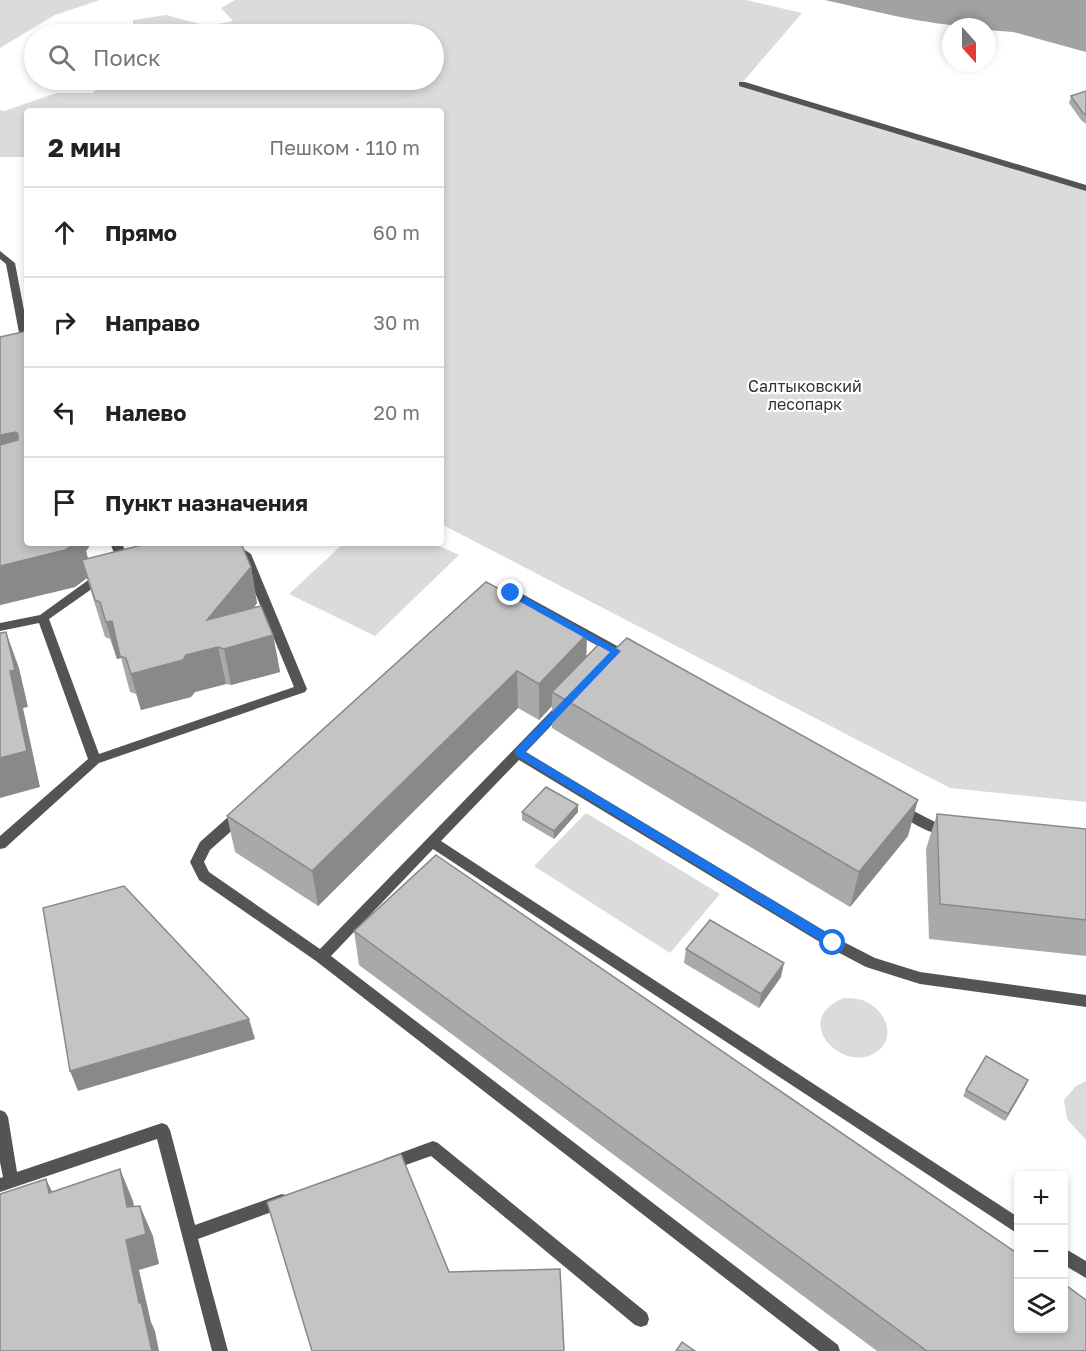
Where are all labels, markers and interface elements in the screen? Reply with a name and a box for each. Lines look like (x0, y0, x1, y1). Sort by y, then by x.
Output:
north arrow (942, 18, 996, 72)
search box (24, 24, 444, 90)
icon: search (45, 41, 78, 74)
text: Поиск (93, 44, 161, 71)
text: 2 мин (48, 132, 121, 163)
text: Пешком · 110 m (269, 135, 420, 159)
icon: ahead (48, 216, 81, 249)
text: Прямо (105, 219, 177, 246)
text: 60 m (373, 220, 420, 244)
icon: right (48, 306, 81, 339)
text: Направо (105, 309, 200, 336)
text: 30 m (373, 310, 420, 334)
park label: Салтыковский лесопарк (748, 376, 862, 414)
icon: left (48, 396, 81, 429)
text: Налево (105, 399, 187, 426)
text: 20 m (373, 400, 420, 424)
icon: arrive (48, 486, 81, 519)
text: Пункт назначения (105, 489, 308, 516)
route end (497, 579, 523, 605)
route start (819, 929, 845, 955)
map controls (1014, 1171, 1068, 1333)
button: + (1014, 1171, 1068, 1225)
button: − (1014, 1225, 1068, 1279)
button: layers (1014, 1279, 1068, 1333)

